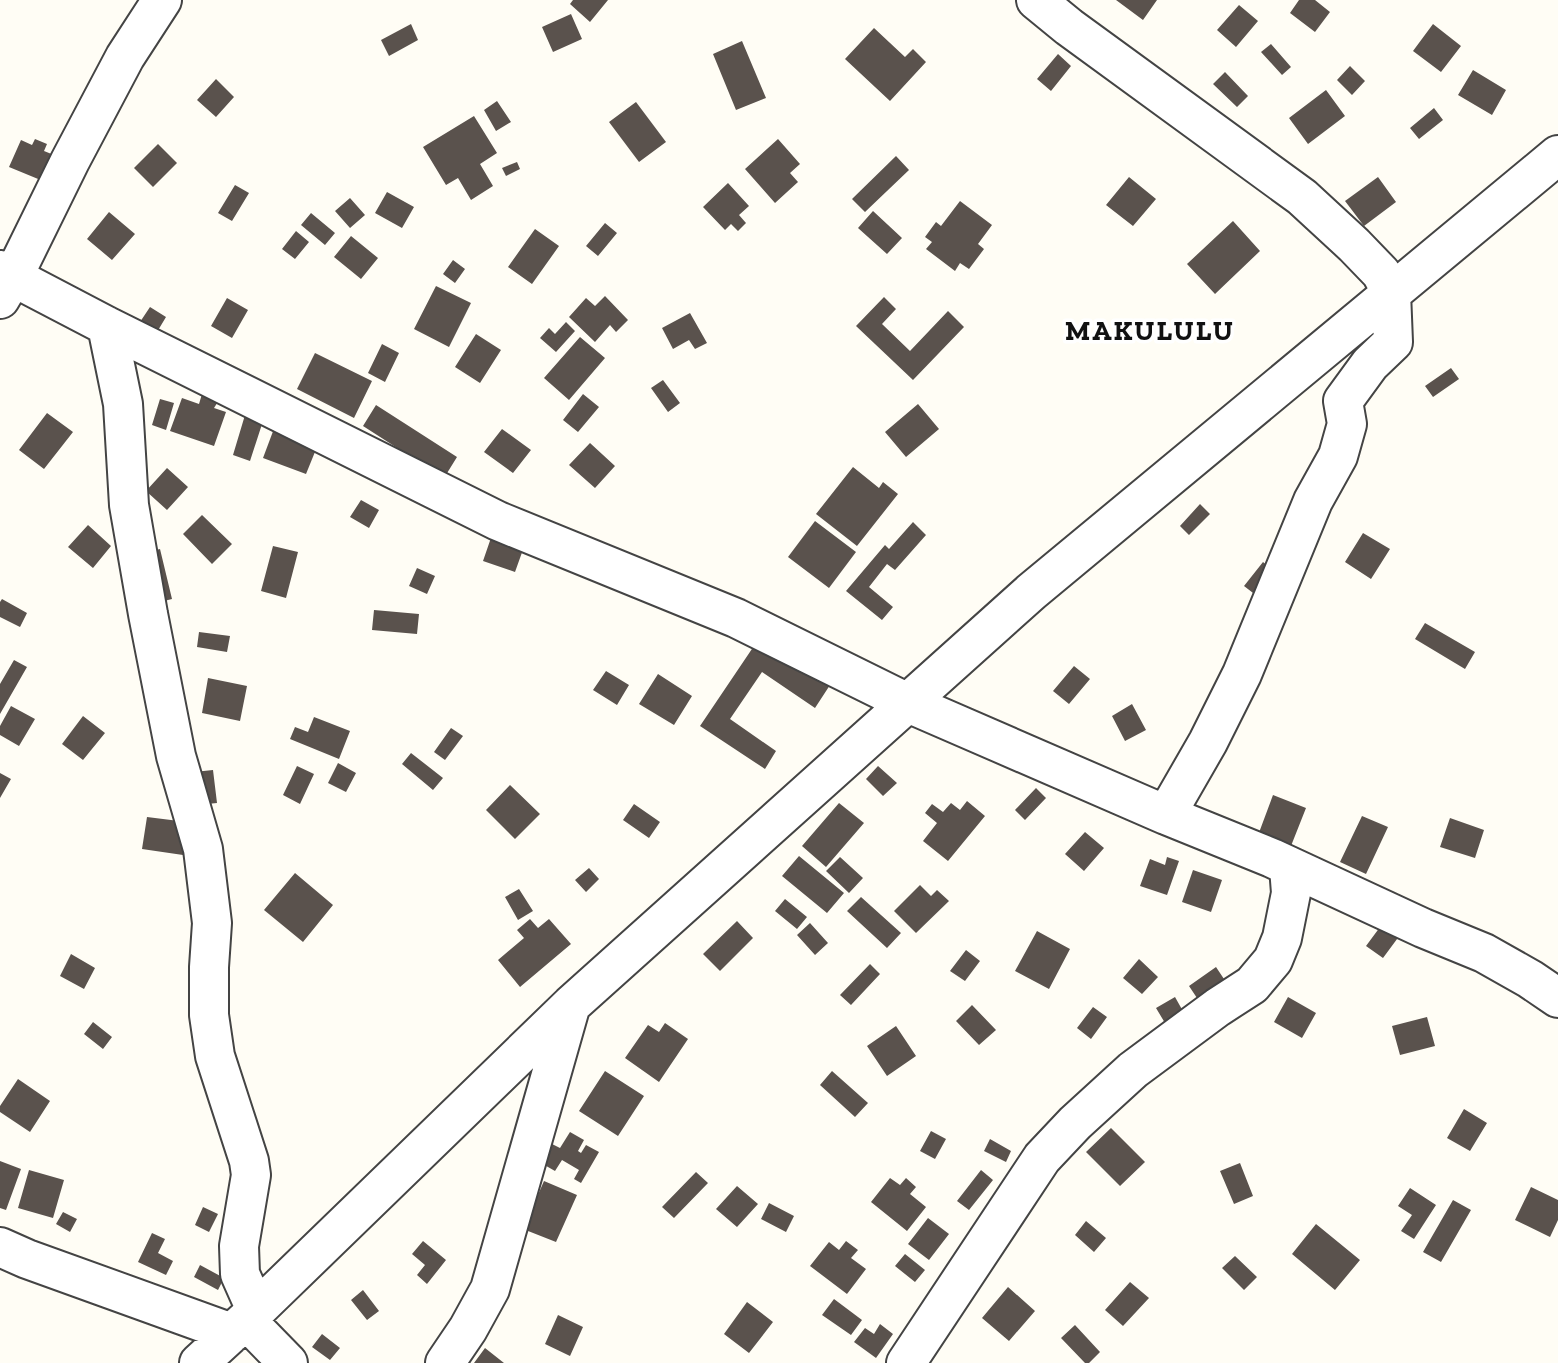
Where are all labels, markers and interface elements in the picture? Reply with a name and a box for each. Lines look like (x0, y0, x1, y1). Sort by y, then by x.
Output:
district label: MAKULULU (1065, 314, 1235, 347)

